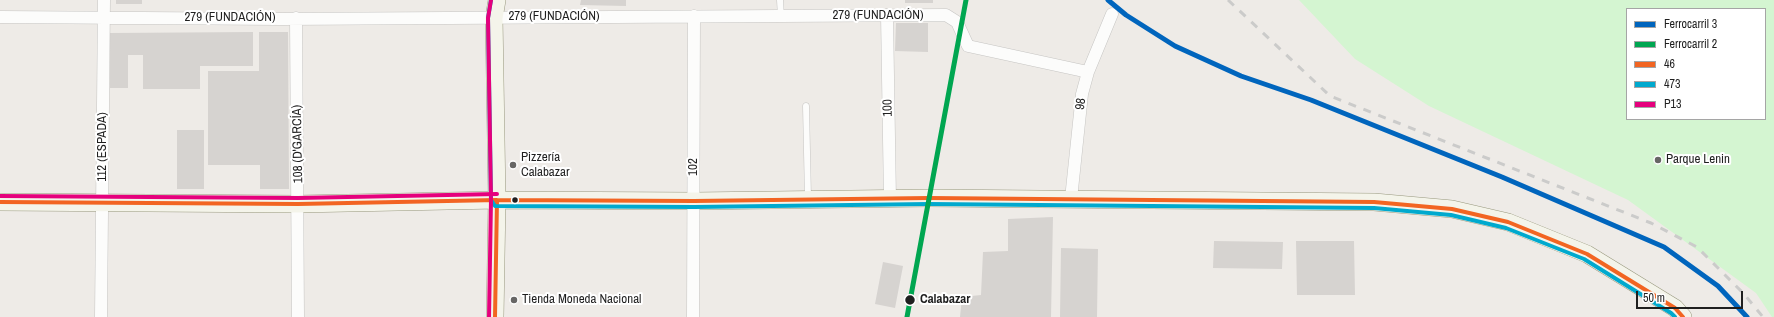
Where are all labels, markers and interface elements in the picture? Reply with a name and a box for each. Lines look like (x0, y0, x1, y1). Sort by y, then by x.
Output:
street label: 279 (FUNDACIÓN) (832, 8, 924, 24)
legend (1626, 8, 1766, 120)
street label: 279 (FUNDACIÓN) (508, 9, 600, 25)
street label: 279 (FUNDACIÓN) (184, 10, 276, 26)
text: Ferrocarril 3 (1664, 16, 1717, 32)
text: Ferrocarril 2 (1664, 36, 1717, 52)
text: 46 (1664, 56, 1675, 72)
text: 473 (1664, 76, 1680, 92)
text: P13 (1664, 96, 1682, 112)
street label: 98 (1073, 97, 1089, 111)
street label: 100 (880, 99, 896, 117)
street label: 108 (D'GARCÍA) (290, 105, 306, 183)
street label: 112 (ESPADA) (95, 112, 111, 182)
place label: Pizzería Calabazar (521, 150, 570, 181)
place label: Parque Lenin (1666, 152, 1730, 168)
marker: Parque Lenin (1653, 155, 1663, 165)
street label: 102 (686, 158, 702, 176)
marker: Pizzería Calabazar (508, 160, 518, 170)
unlabelled marker (510, 195, 520, 205)
scale bar (1638, 283, 1745, 309)
text: 50 m (1643, 290, 1665, 306)
place label: Tienda Moneda Nacional (522, 292, 641, 308)
place label: Calabazar (920, 292, 970, 308)
marker: Calabazar (903, 293, 917, 307)
marker: Tienda Moneda Nacional (509, 295, 519, 305)

